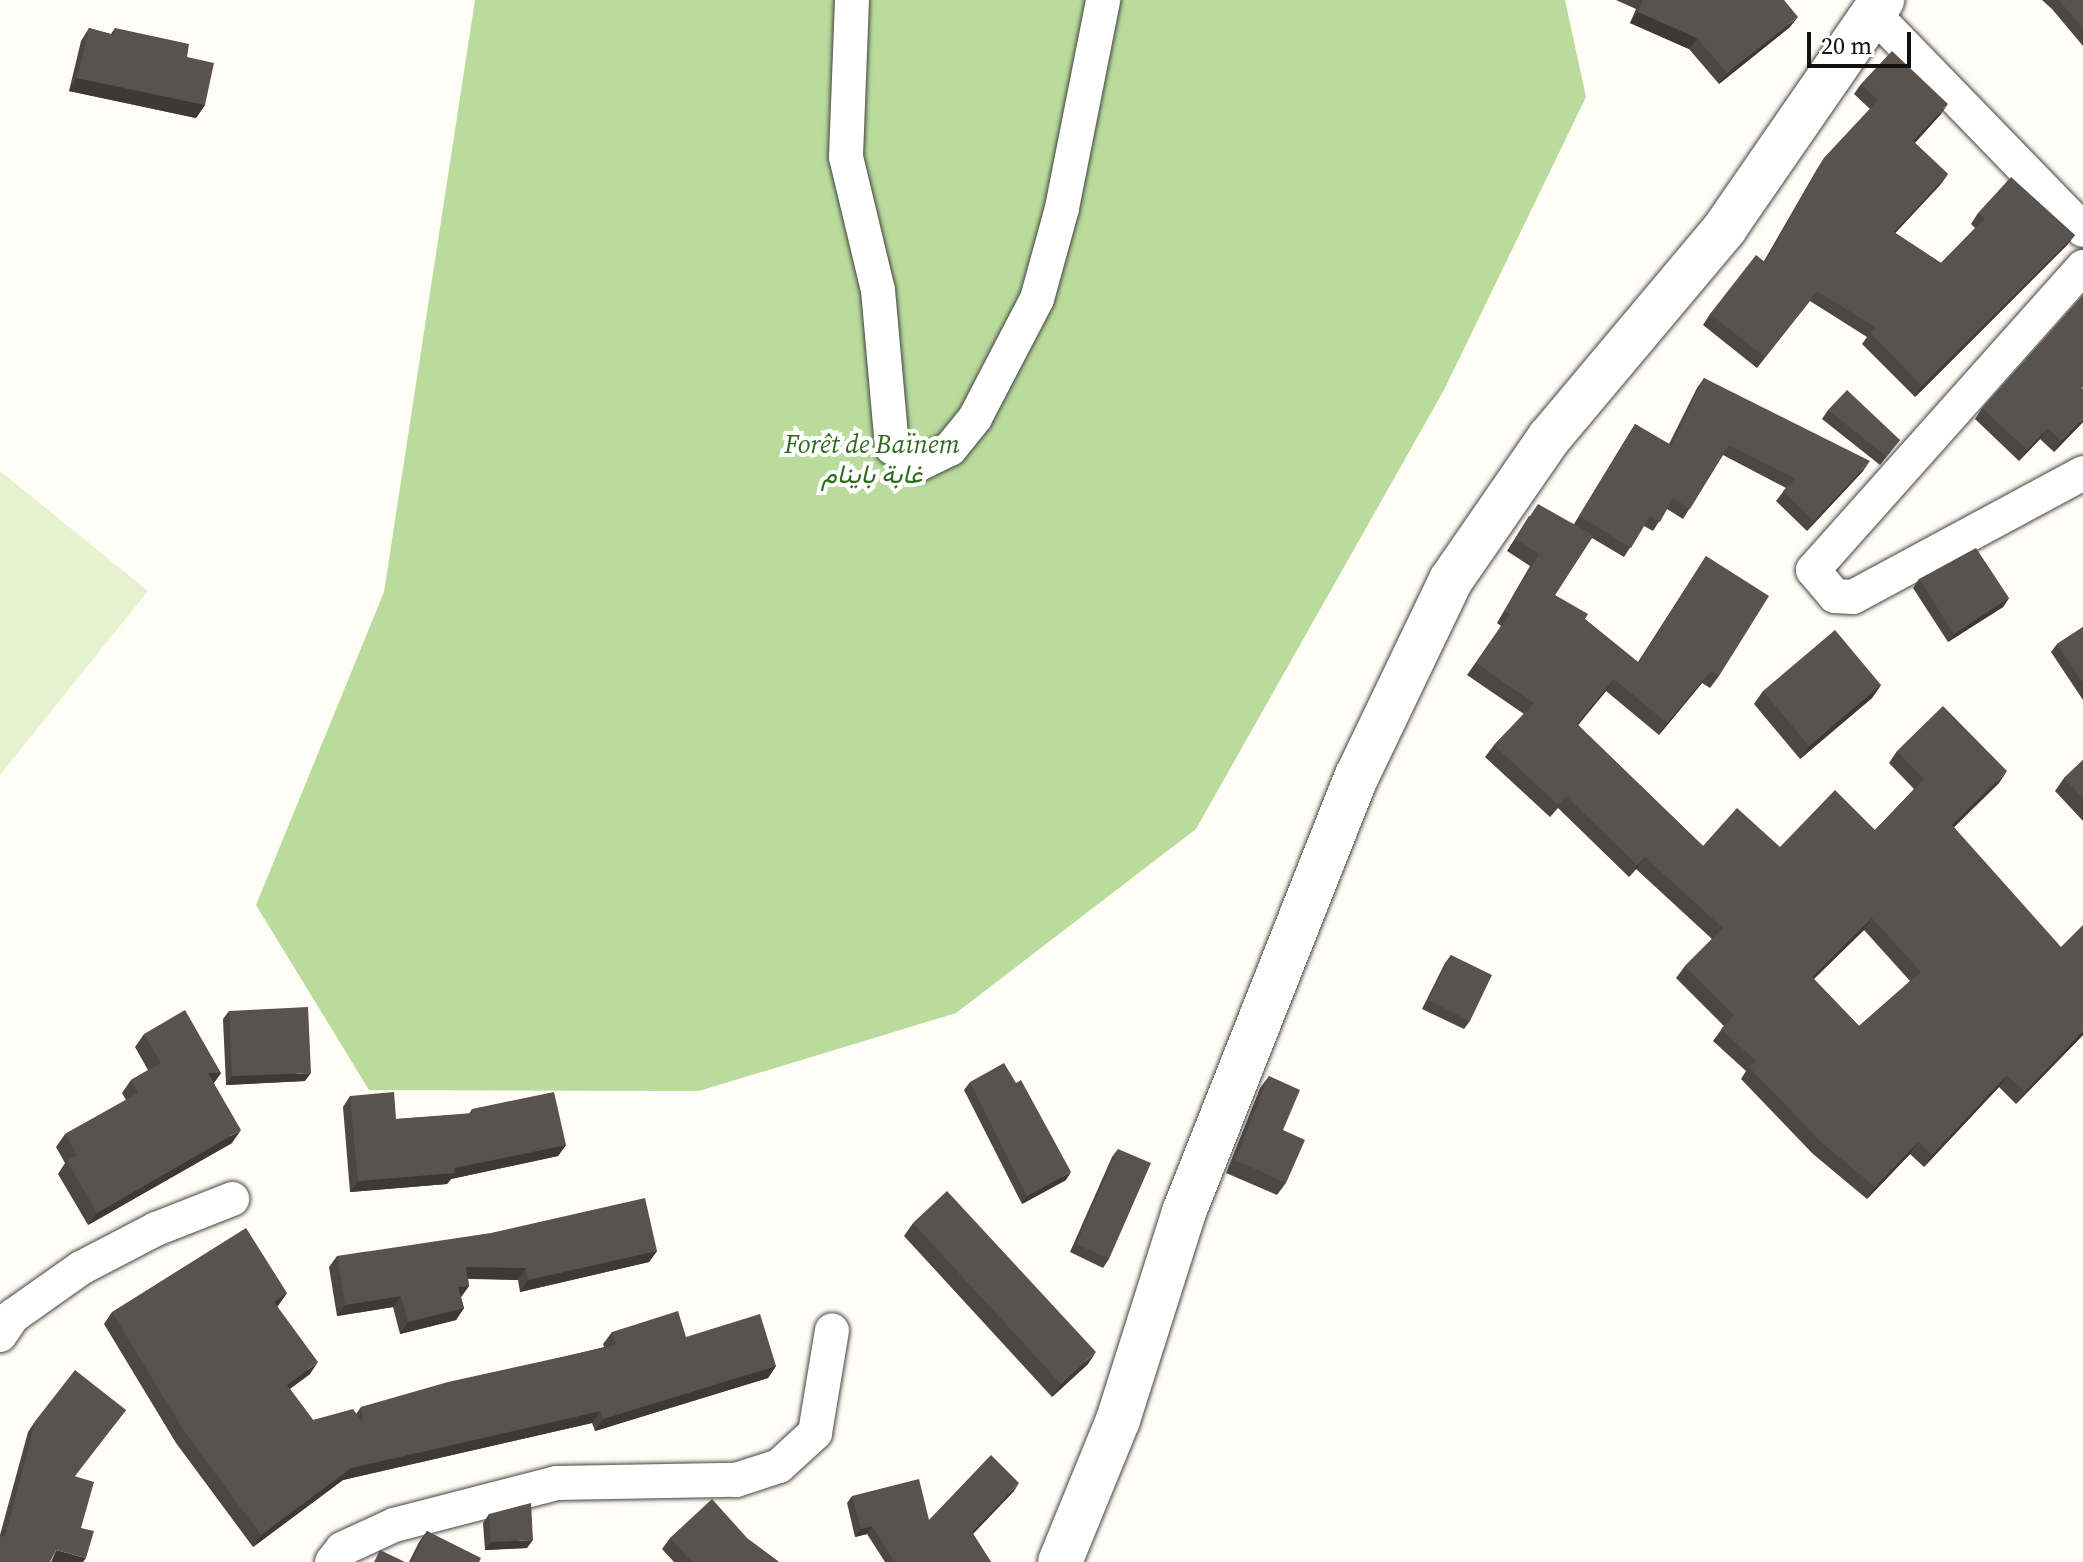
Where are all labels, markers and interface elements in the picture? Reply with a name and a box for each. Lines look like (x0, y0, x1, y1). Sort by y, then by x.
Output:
scale bar (1811, 16, 1915, 66)
text: 20 m (1821, 29, 1872, 62)
park label: Forêt de Baïnem غابة باينام (784, 429, 960, 490)

